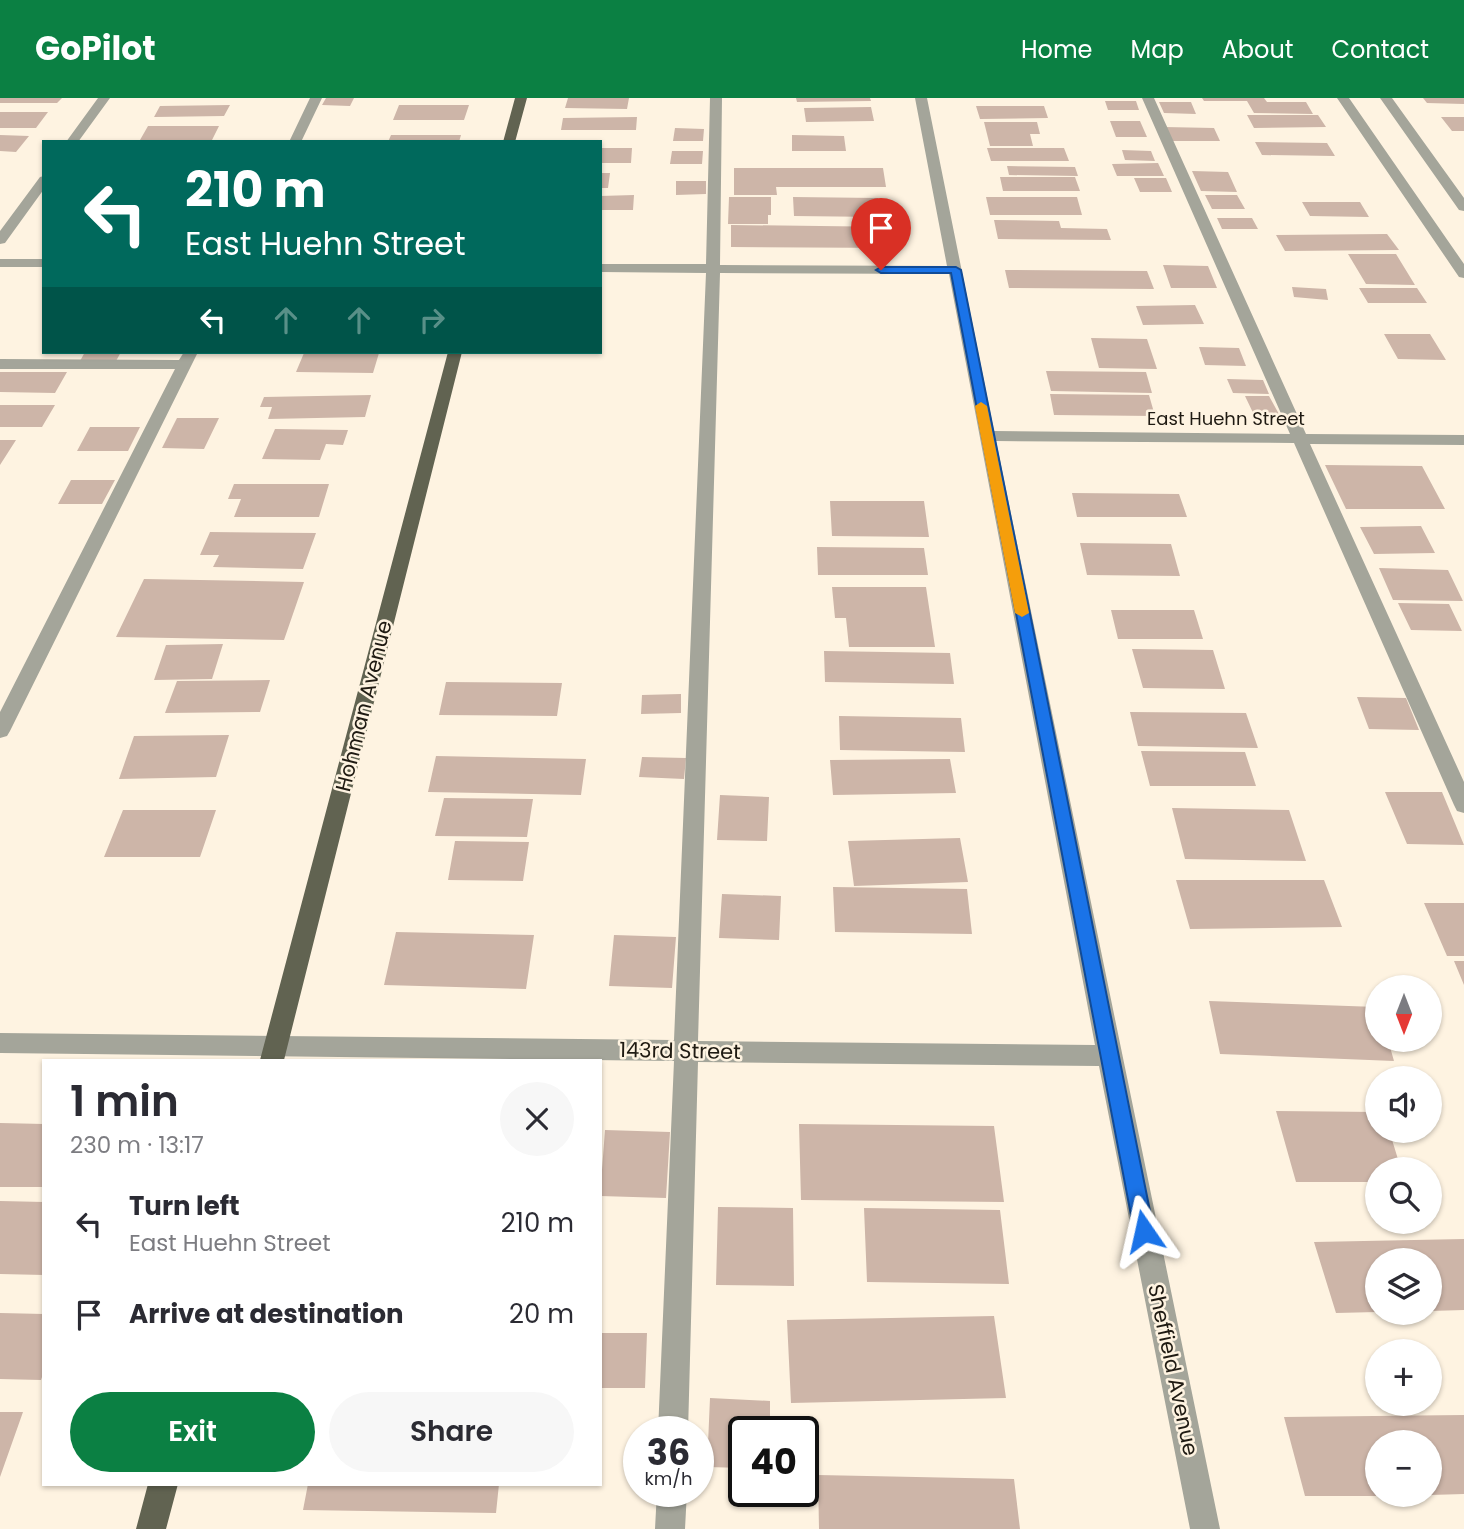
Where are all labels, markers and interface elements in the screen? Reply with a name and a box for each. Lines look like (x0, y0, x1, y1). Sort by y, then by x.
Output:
text: GoPilot (35, 25, 156, 72)
text: Home (1021, 33, 1093, 66)
text: Map (1131, 33, 1184, 66)
text: About (1222, 33, 1293, 66)
text: Contact (1331, 33, 1429, 66)
text: 210 m (185, 156, 326, 224)
icon: left (70, 168, 161, 259)
pin (851, 198, 911, 270)
icon: arrive (862, 209, 900, 247)
text: East Huehn Street (185, 221, 466, 266)
icon: left (194, 301, 232, 339)
icon: ahead (267, 301, 305, 339)
icon: ahead (340, 301, 378, 339)
icon: right (413, 301, 451, 339)
street label: East Huehn Street (1147, 406, 1305, 431)
street label: Hohman Avenue (328, 617, 399, 794)
north arrow (1365, 975, 1442, 1052)
map controls (1365, 975, 1442, 1507)
street label: 143rd Street (619, 1035, 741, 1066)
button: sound (1365, 1066, 1442, 1143)
text: 1 min (70, 1072, 179, 1131)
button: close (500, 1082, 574, 1156)
text: 230 m · 13:17 (70, 1129, 204, 1161)
button: search (1365, 1157, 1442, 1234)
text: Turn left (129, 1188, 240, 1224)
position arrow (1107, 1194, 1181, 1268)
icon: left (70, 1205, 108, 1243)
text: 210 m (501, 1205, 574, 1241)
text: East Huehn Street (129, 1227, 331, 1259)
button: layers (1365, 1248, 1442, 1325)
street label: Sheffield Avenue (1141, 1281, 1206, 1458)
icon: arrive (70, 1296, 108, 1334)
text: Arrive at destination (129, 1296, 404, 1332)
text: 20 m (509, 1296, 574, 1332)
button: + (1365, 1339, 1442, 1416)
button: Exit (70, 1392, 315, 1472)
button: Share (329, 1392, 574, 1472)
speed limit sign: 40 (728, 1416, 819, 1507)
text: 36 (647, 1428, 690, 1477)
button: − (1365, 1430, 1442, 1507)
text: km/h (645, 1466, 692, 1491)

